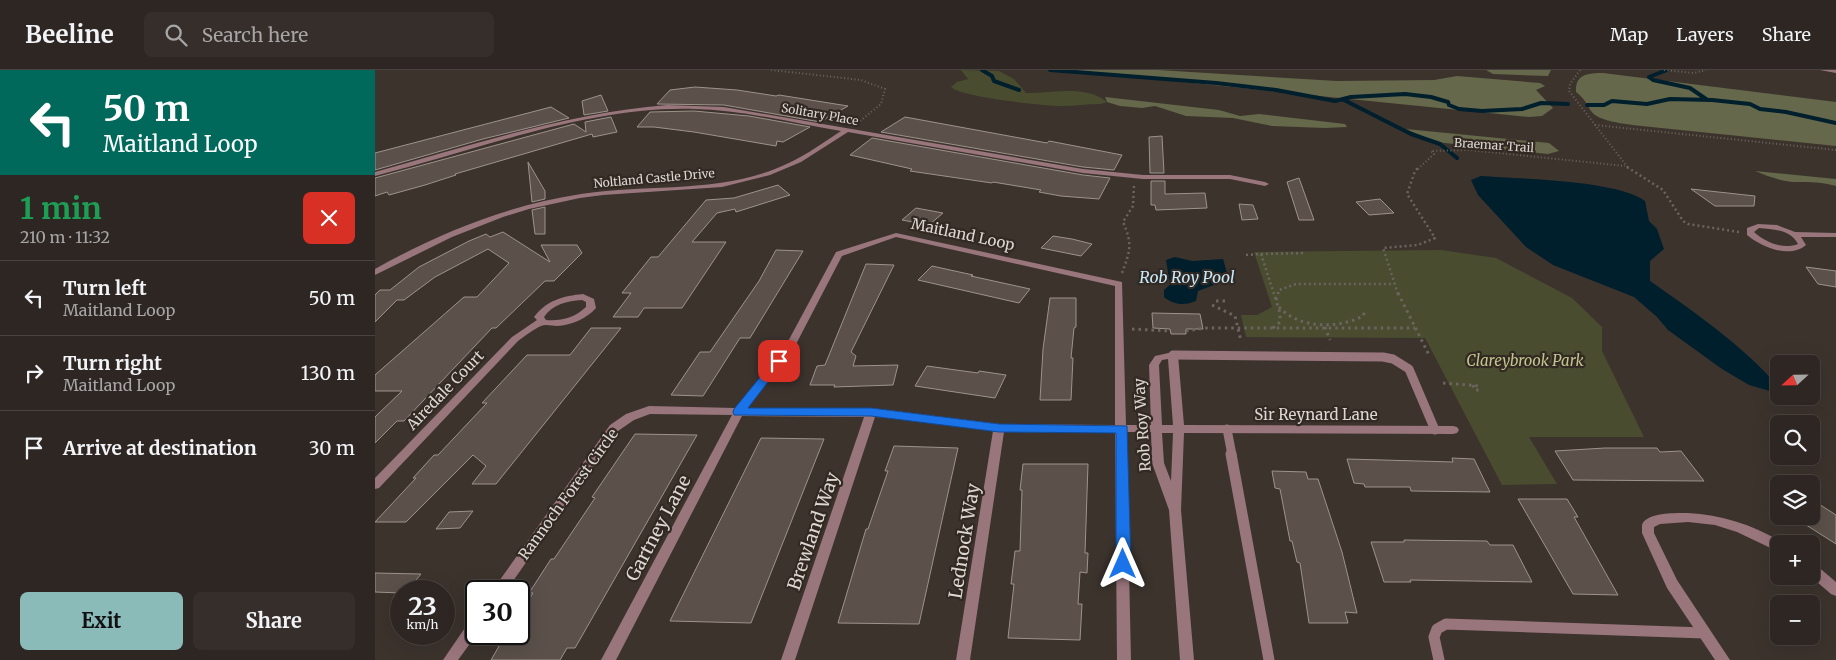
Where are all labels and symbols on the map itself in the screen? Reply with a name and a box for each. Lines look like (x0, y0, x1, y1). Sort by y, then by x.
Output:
street label: Solitary Place (780, 100, 860, 128)
street label: Braemar Trail (1453, 135, 1535, 155)
street label: Noltland Castle Drive (593, 165, 715, 191)
street label: Maitland Loop (910, 214, 1016, 254)
water label: Rob Roy Pool (1139, 267, 1235, 287)
pin (758, 340, 800, 382)
street label: Airedale Court (402, 346, 488, 435)
park label: Clareybrook Park (1466, 351, 1585, 370)
north arrow (1770, 355, 1820, 405)
street label: Rob Roy Way (1129, 377, 1155, 472)
street label: Sir Reynard Lane (1254, 405, 1378, 424)
street label: Rannoch Forest Circle (514, 425, 622, 563)
street label: Brewland Way (782, 468, 844, 593)
street label: Gartney Lane (620, 471, 696, 585)
street label: Lednock Way (944, 481, 985, 600)
position arrow (1096, 537, 1148, 589)
speed limit sign: 30 (465, 580, 530, 645)

